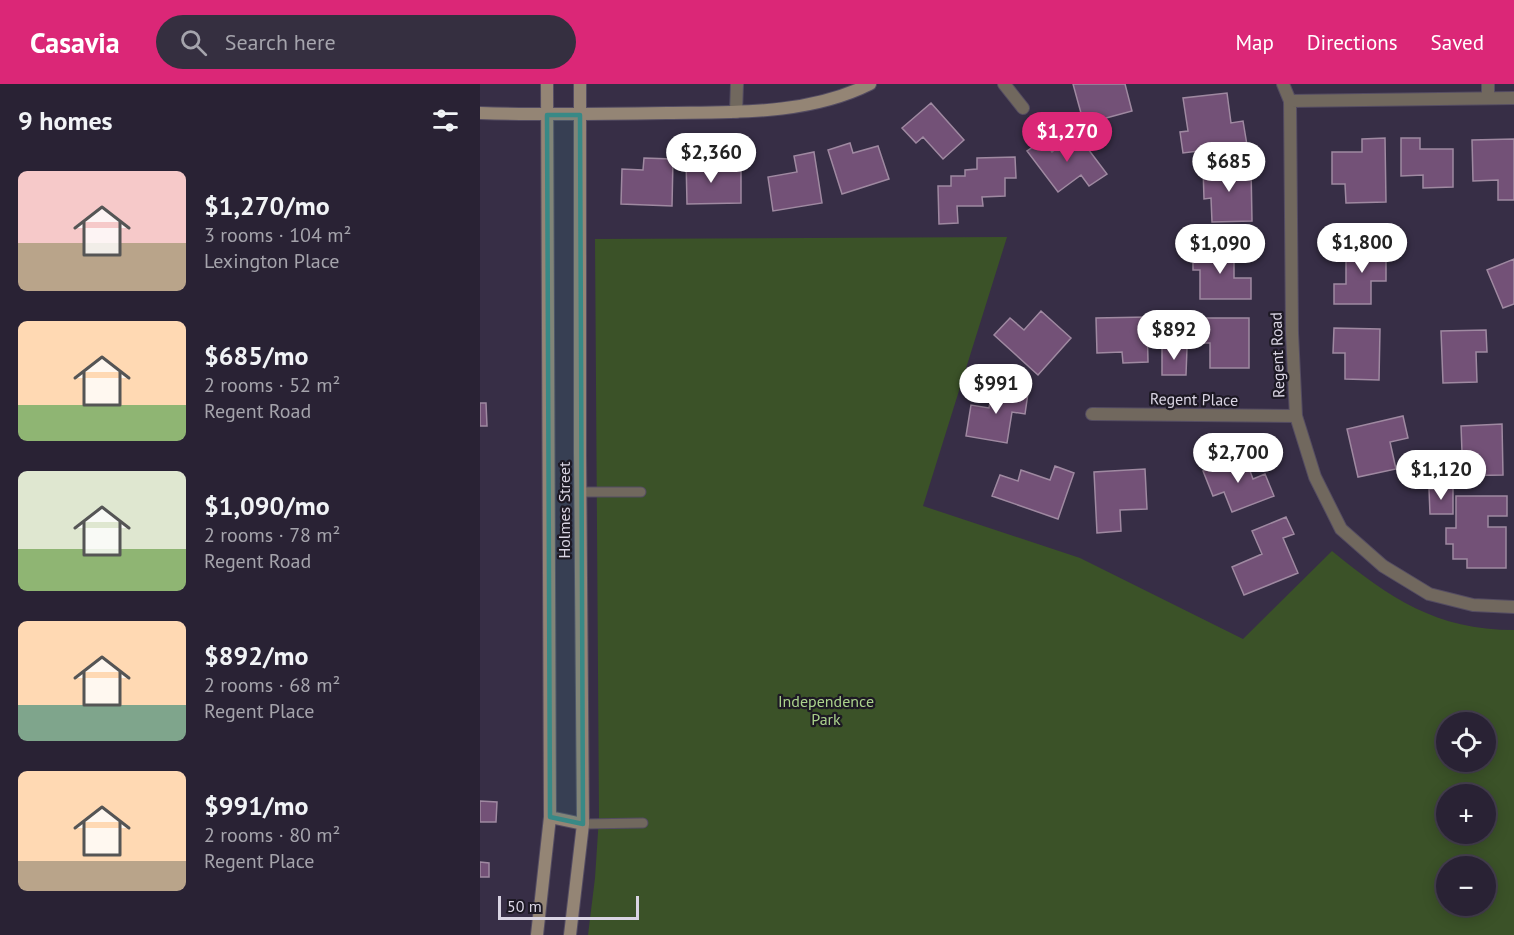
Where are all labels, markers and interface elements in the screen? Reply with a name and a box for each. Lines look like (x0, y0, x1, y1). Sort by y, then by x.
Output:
search box (156, 15, 576, 69)
text: Casavia (30, 24, 120, 61)
icon: search (177, 26, 210, 59)
text: Search here (225, 28, 336, 56)
text: Map (1235, 29, 1274, 56)
text: Directions (1307, 29, 1398, 56)
text: Saved (1431, 29, 1484, 56)
text: 9 homes (18, 104, 113, 137)
icon: filters (429, 104, 462, 137)
pin: $1,270 (1018, 112, 1116, 163)
text: $1,270 (1036, 118, 1098, 144)
pin: $2,360 (662, 133, 760, 184)
text: $2,360 (680, 139, 742, 165)
pin: $685 (1193, 142, 1265, 193)
text: $685 (1206, 148, 1252, 174)
text: $1,270/mo (204, 189, 330, 222)
icon: home (66, 195, 138, 267)
text: 3 rooms · 104 m² (204, 222, 351, 248)
pin: $1,800 (1313, 223, 1411, 274)
pin: $1,090 (1171, 224, 1269, 275)
text: $1,800 (1331, 229, 1393, 255)
text: $1,090 (1189, 230, 1251, 256)
text: Lexington Place (204, 248, 339, 274)
pin: $892 (1138, 310, 1210, 361)
street label: Regent Road (1266, 312, 1288, 398)
text: $892 (1151, 316, 1197, 342)
text: $685/mo (204, 339, 308, 372)
icon: home (66, 345, 138, 417)
pin: $991 (960, 364, 1032, 415)
text: $991 (973, 370, 1019, 396)
text: 2 rooms · 52 m² (204, 372, 340, 398)
street label: Regent Place (1150, 388, 1238, 410)
text: Regent Road (204, 398, 311, 424)
pin: $2,700 (1189, 433, 1287, 484)
text: $2,700 (1207, 439, 1269, 465)
pin: $1,120 (1392, 450, 1490, 501)
text: $1,120 (1410, 456, 1472, 482)
street label: Holmes Street (554, 461, 574, 559)
text: $1,090/mo (204, 489, 330, 522)
icon: home (66, 495, 138, 567)
text: 2 rooms · 78 m² (204, 522, 340, 548)
text: Regent Road (204, 548, 311, 574)
text: $892/mo (204, 639, 308, 672)
icon: home (66, 645, 138, 717)
text: 2 rooms · 68 m² (204, 672, 340, 698)
park label: Independence Park (778, 691, 874, 729)
text: Regent Place (204, 698, 315, 724)
map controls (1436, 712, 1496, 916)
button: locate (1436, 712, 1496, 772)
button: + (1436, 784, 1496, 844)
text: $991/mo (204, 789, 308, 822)
icon: home (66, 795, 138, 867)
text: 2 rooms · 80 m² (204, 822, 340, 848)
text: Regent Place (204, 848, 315, 874)
button: − (1436, 856, 1496, 916)
scale bar (498, 893, 639, 920)
text: 50 m (507, 896, 542, 916)

